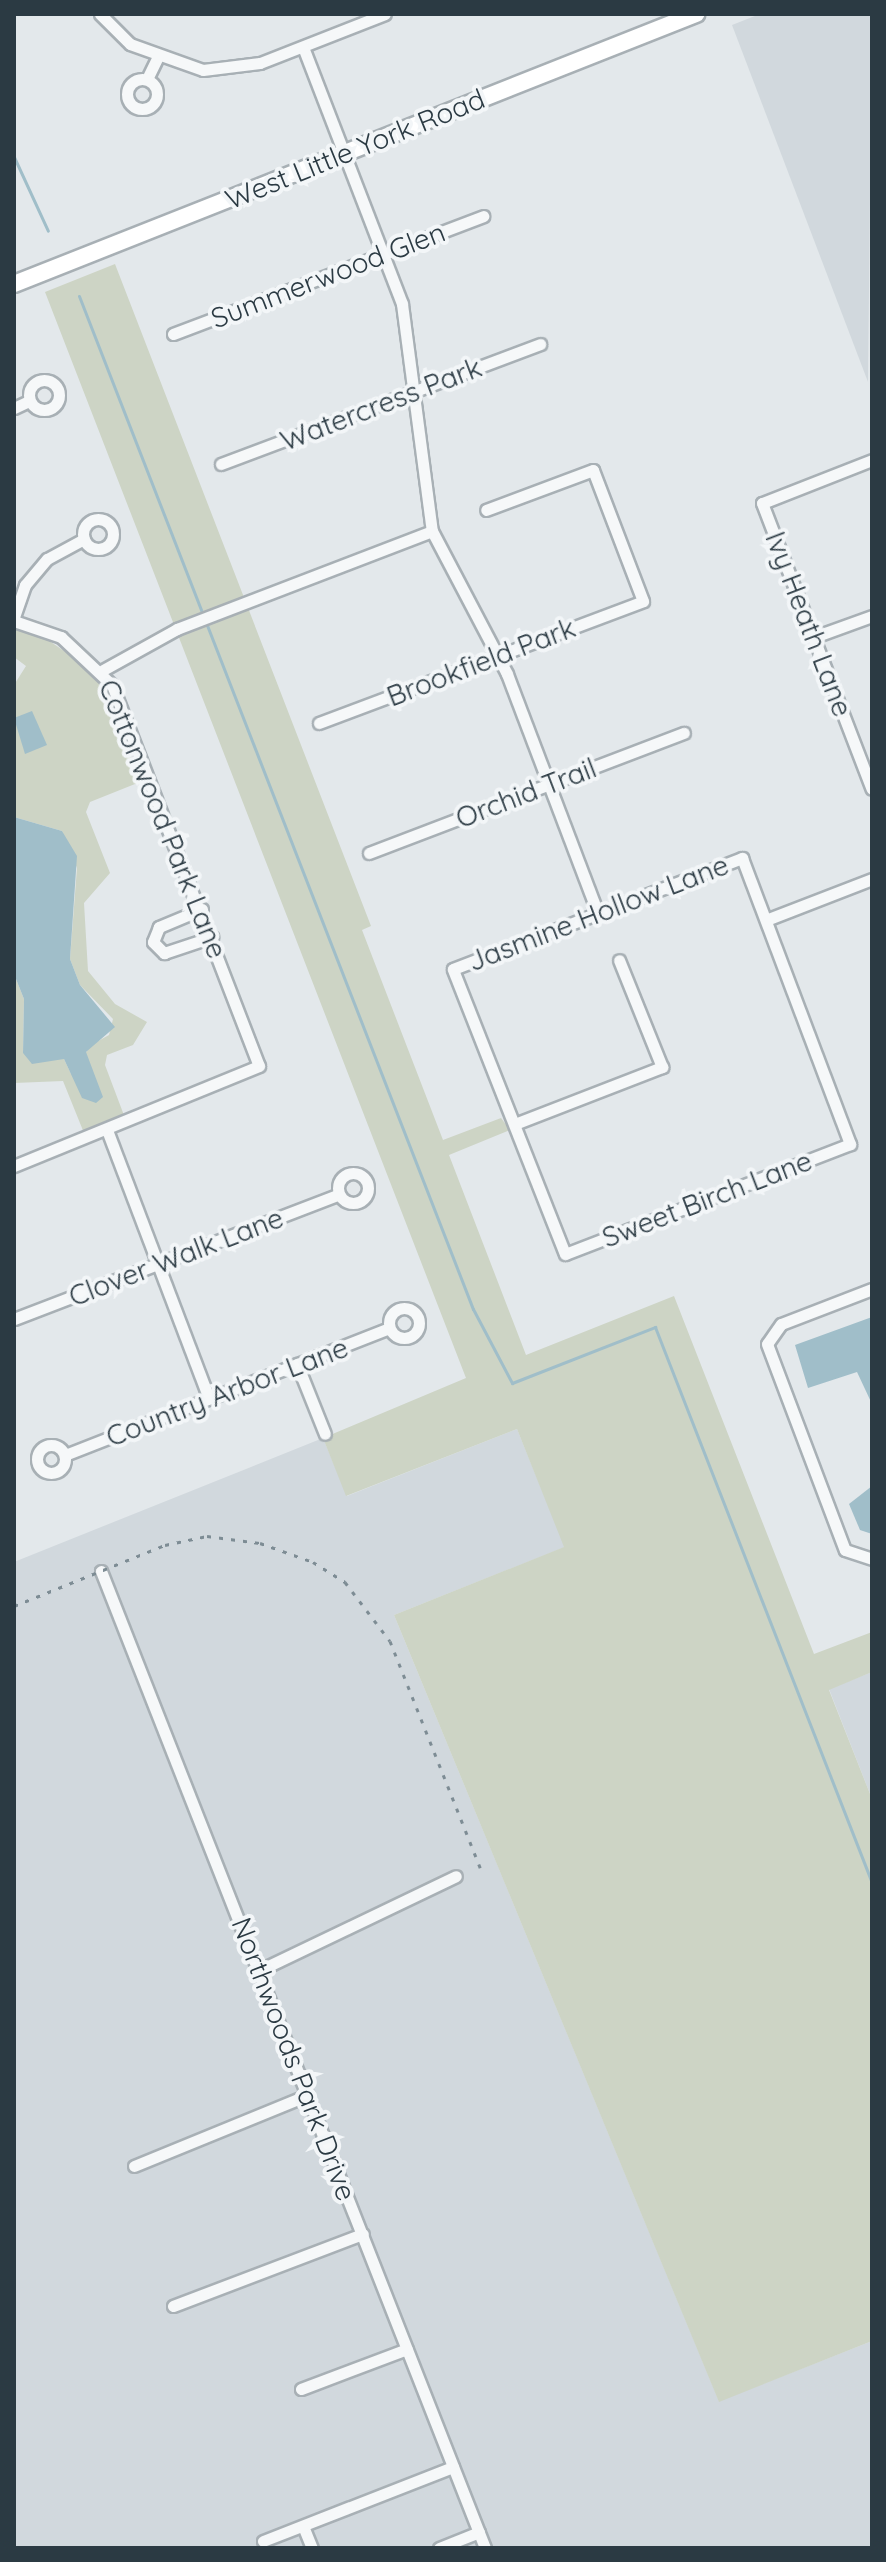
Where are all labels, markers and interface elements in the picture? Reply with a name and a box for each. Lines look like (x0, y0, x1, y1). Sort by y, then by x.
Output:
street label: West Little York Road (221, 82, 489, 216)
street label: Summerwood Glen (206, 215, 450, 335)
street label: Watercress Park (276, 350, 486, 458)
street label: Ivy Heath Lane (758, 527, 860, 721)
street label: Brookfield Park (382, 611, 580, 713)
street label: Cottonwood Park Lane (92, 675, 234, 963)
street label: Orchid Trail (451, 751, 601, 835)
street label: Jasmine Hollow Lane (463, 848, 733, 978)
street label: Sweet Birch Lane (597, 1144, 817, 1254)
street label: Clover Walk Lane (64, 1201, 288, 1313)
street label: Country Arbor Lane (101, 1330, 353, 1454)
street label: Northwoods Park Drive (224, 1913, 364, 2205)

